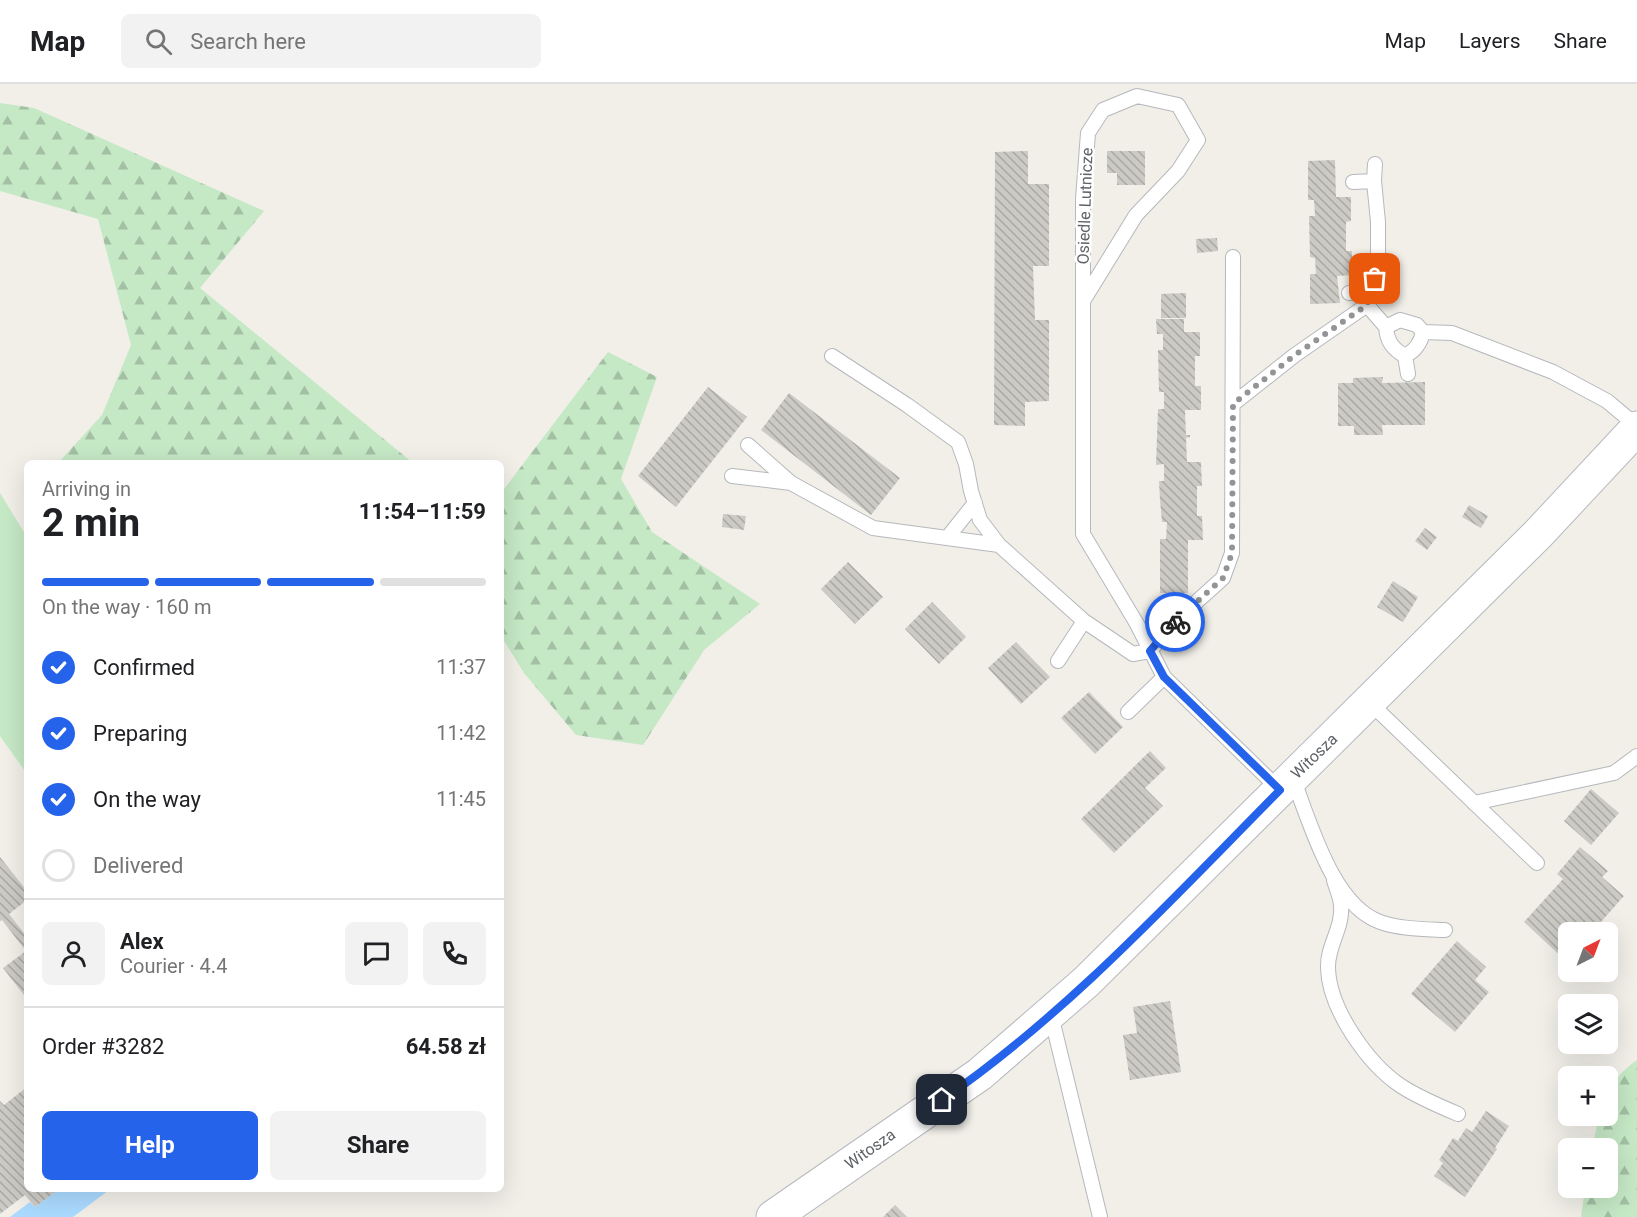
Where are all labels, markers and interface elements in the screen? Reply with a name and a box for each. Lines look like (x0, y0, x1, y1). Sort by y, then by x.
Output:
search box (121, 14, 541, 68)
text: Map (30, 25, 85, 58)
icon: search (142, 25, 175, 58)
text: Search here (190, 29, 306, 54)
text: Map (1384, 29, 1426, 53)
text: Layers (1459, 29, 1520, 53)
text: Share (1553, 29, 1607, 53)
street label: Osiedle Lutnicze (1073, 147, 1097, 265)
pin (1349, 253, 1400, 304)
icon: bag (1358, 262, 1391, 295)
text: Arriving in (42, 477, 131, 501)
text: 11:54–11:59 (359, 499, 486, 524)
text: 2 min (42, 500, 140, 546)
courier (1145, 592, 1205, 652)
text: On the way · 160 m (42, 595, 211, 619)
icon: bike (1159, 606, 1192, 639)
icon: check (42, 651, 75, 684)
text: Confirmed (93, 655, 195, 680)
text: 11:37 (436, 655, 486, 679)
icon: check (42, 717, 75, 750)
text: Preparing (93, 721, 187, 746)
text: 11:42 (436, 721, 486, 745)
street label: Witosza (1287, 729, 1341, 783)
icon: check (42, 783, 75, 816)
text: On the way (93, 787, 201, 812)
text: 11:45 (436, 787, 486, 811)
text: Delivered (93, 853, 183, 878)
button: person (42, 922, 105, 985)
button: chat (345, 922, 408, 985)
button: phone (423, 922, 486, 985)
north arrow (1558, 922, 1618, 982)
map controls (1558, 922, 1618, 1198)
text: Alex (120, 929, 164, 954)
text: Courier · 4.4 (120, 954, 227, 978)
button: layers (1558, 994, 1618, 1054)
text: Order #3282 (42, 1034, 164, 1059)
text: 64.58 zł (406, 1034, 486, 1059)
button: + (1558, 1066, 1618, 1126)
pin (916, 1074, 967, 1125)
icon: home (925, 1083, 958, 1116)
button: Help (42, 1111, 258, 1180)
button: Share (270, 1111, 486, 1180)
street label: Witosza (841, 1125, 899, 1173)
button: − (1558, 1138, 1618, 1198)

